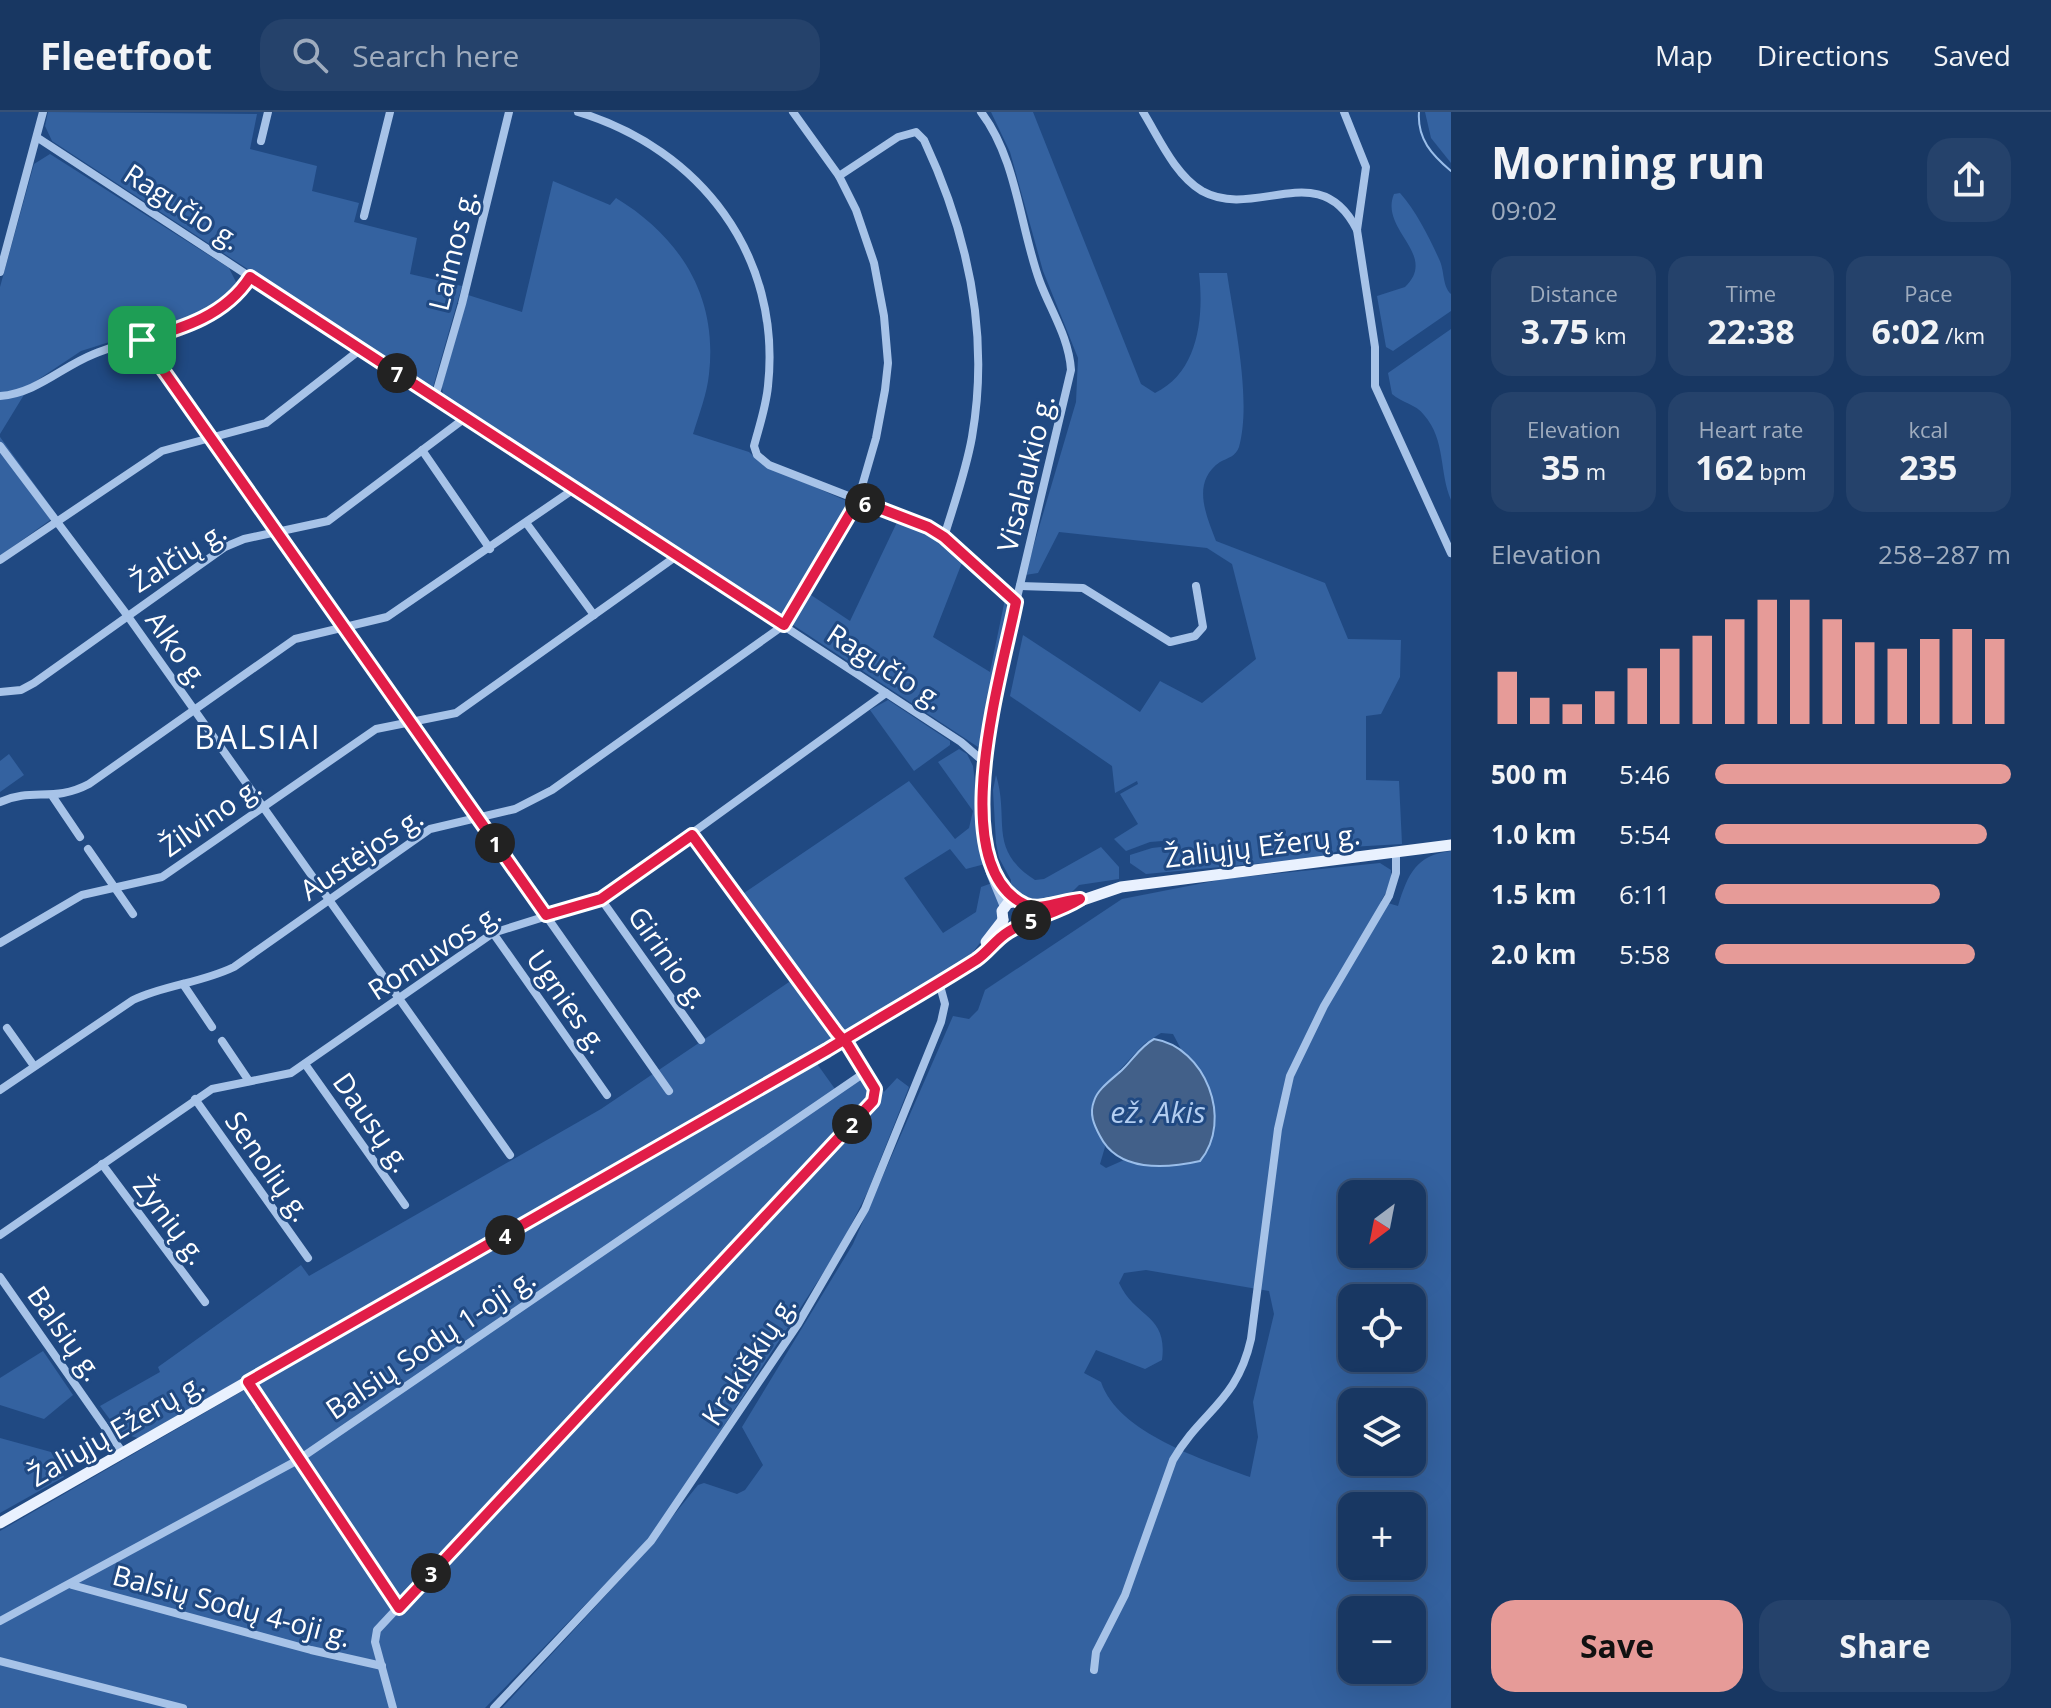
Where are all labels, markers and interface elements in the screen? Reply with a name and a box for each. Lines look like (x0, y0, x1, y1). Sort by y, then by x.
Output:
search box (260, 19, 820, 91)
text: Fleetfoot (40, 29, 212, 81)
icon: search (288, 33, 332, 77)
text: Search here (352, 35, 519, 76)
text: Map (1655, 36, 1713, 74)
text: Directions (1757, 36, 1889, 74)
text: Saved (1933, 36, 2011, 74)
text: Morning run (1491, 132, 1765, 192)
button: share (1927, 138, 2011, 222)
street label: Ragučio g. (117, 154, 249, 258)
street label: Laimos g. (419, 186, 485, 314)
text: 09:02 (1491, 192, 1557, 228)
text: Distance (1529, 278, 1618, 308)
text: Time (1726, 278, 1776, 308)
text: Pace (1904, 278, 1953, 308)
pin (108, 306, 176, 374)
text: 3.75 (1521, 308, 1589, 354)
text: 22:38 (1707, 308, 1795, 354)
text: 6:02 (1871, 308, 1939, 354)
icon: arrive (120, 318, 164, 362)
text: km (1589, 320, 1627, 350)
text: /km (1939, 320, 1985, 350)
pin: 7 (377, 353, 417, 393)
text: 7 (391, 358, 403, 388)
street label: Visalaukio g. (987, 390, 1063, 556)
text: Elevation (1527, 414, 1620, 444)
text: Heart rate (1699, 414, 1803, 444)
text: kcal (1908, 414, 1948, 444)
text: 35 (1541, 444, 1580, 490)
text: 162 (1695, 444, 1754, 490)
text: 235 (1899, 444, 1957, 490)
text: m (1580, 456, 1606, 486)
text: bpm (1754, 456, 1807, 486)
pin: 6 (845, 483, 885, 523)
text: 6 (859, 488, 871, 518)
street label: Žalčių g. (123, 512, 233, 600)
text: Elevation (1491, 536, 1601, 572)
text: 258–287 m (1878, 536, 2011, 572)
street label: Alko g. (138, 603, 218, 695)
street label: Ragučio g. (820, 614, 952, 718)
district label: BALSIAI (194, 715, 322, 758)
text: 500 m (1491, 756, 1568, 792)
text: 5:46 (1619, 756, 1670, 792)
street label: Žilvino g. (152, 767, 268, 865)
street label: Austėjos g. (292, 798, 430, 908)
street label: Žaliųjų Ežerų g. (1162, 814, 1362, 876)
text: 1.0 km (1491, 816, 1577, 852)
text: 5:54 (1619, 816, 1670, 852)
pin: 1 (475, 823, 515, 863)
text: 1 (489, 828, 501, 858)
text: 1.5 km (1491, 876, 1577, 912)
text: 6:11 (1619, 876, 1670, 912)
street label: Romuvos g. (360, 894, 508, 1008)
street label: Girinio g. (620, 898, 718, 1016)
pin: 5 (1011, 900, 1051, 940)
text: 5 (1025, 905, 1037, 935)
text: 2.0 km (1491, 936, 1577, 972)
text: 5:58 (1619, 936, 1670, 972)
street label: Ugnies g. (518, 941, 618, 1061)
street label: Dausų g. (325, 1065, 421, 1179)
water label: ež. Akis (1110, 1091, 1206, 1132)
street label: Senolių g. (217, 1103, 321, 1229)
pin: 2 (832, 1104, 872, 1144)
text: 2 (846, 1109, 858, 1139)
street label: Žynių g. (125, 1168, 217, 1272)
north arrow (1338, 1180, 1426, 1268)
map controls (1338, 1180, 1426, 1684)
pin: 4 (485, 1215, 525, 1255)
text: 4 (499, 1220, 511, 1250)
street label: Balsių Sodų 1-oji g. (318, 1259, 542, 1427)
street label: Balsių g. (19, 1278, 113, 1388)
button: locate (1338, 1284, 1426, 1372)
street label: Krakiškių g. (692, 1288, 804, 1432)
street label: Žaliųjų Ežerų g. (21, 1363, 211, 1495)
button: layers (1338, 1388, 1426, 1476)
button: + (1338, 1492, 1426, 1580)
pin: 3 (411, 1553, 451, 1593)
street label: Balsių Sodų 4-oji g. (109, 1555, 355, 1655)
text: 3 (425, 1558, 437, 1588)
button: − (1338, 1596, 1426, 1684)
button: Save (1491, 1600, 1743, 1692)
button: Share (1759, 1600, 2011, 1692)

